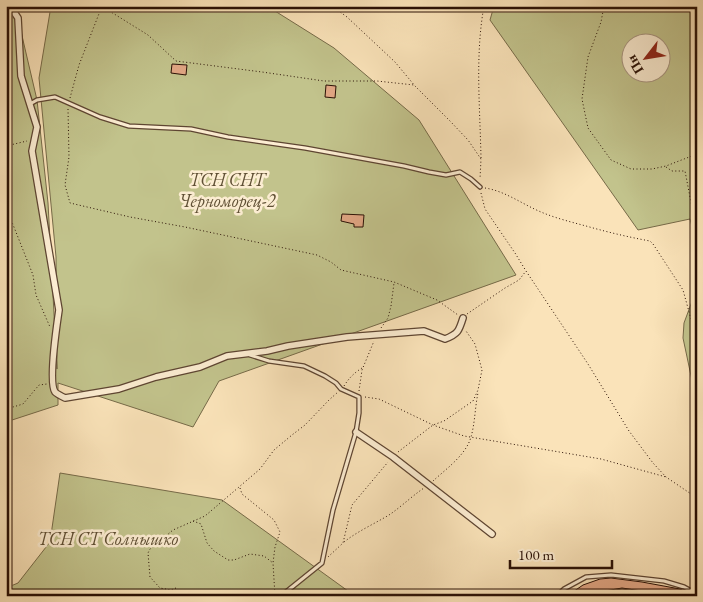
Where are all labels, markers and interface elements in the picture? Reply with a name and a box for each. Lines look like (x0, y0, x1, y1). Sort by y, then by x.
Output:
north arrow (620, 32, 670, 82)
text: Пн (622, 52, 648, 78)
park label: ТСН СНТ Черноморец-2 (179, 168, 277, 213)
park label: ТСН СТ Солнышко (38, 527, 178, 550)
scale bar (510, 537, 613, 569)
text: 100 m (518, 545, 555, 564)

